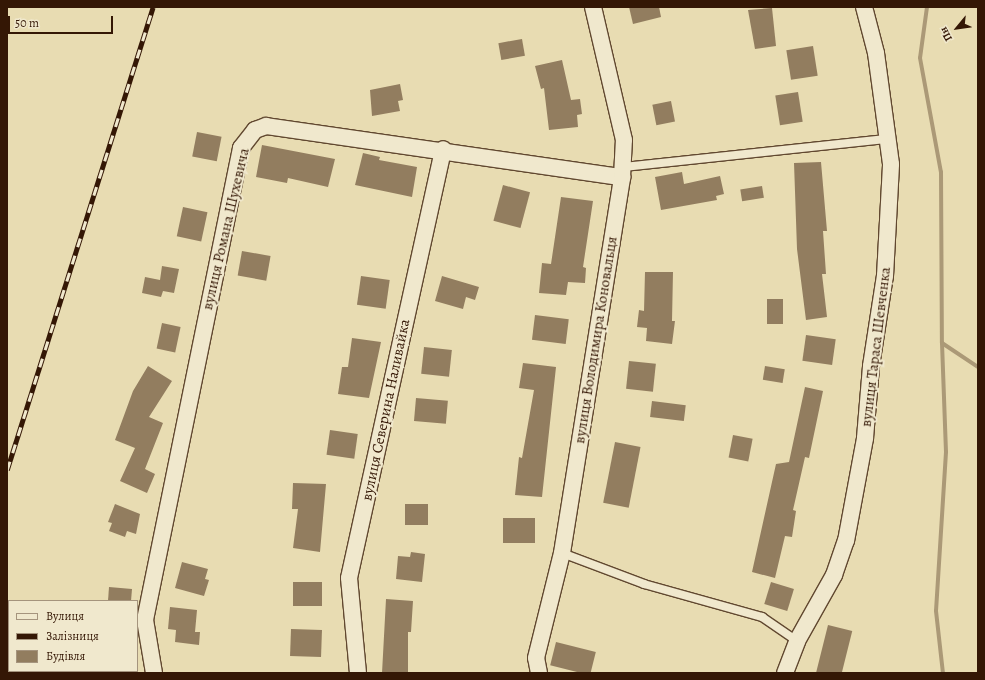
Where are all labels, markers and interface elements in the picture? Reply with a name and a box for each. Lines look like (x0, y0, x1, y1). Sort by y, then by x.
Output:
scale bar (10, 8, 115, 34)
north arrow (937, 8, 977, 48)
text: 50 m (15, 15, 39, 31)
text: Пн (936, 24, 956, 44)
street label: вулиця Романа Шухевича (199, 146, 253, 312)
street label: вулиця Володимира Коновальця (571, 235, 621, 445)
street label: вулиця Тараса Шевченка (857, 266, 895, 428)
street label: вулиця Северина Наливайка (358, 317, 414, 503)
legend (8, 600, 138, 672)
text: Вулиця (46, 608, 84, 624)
text: Залізниця (46, 628, 99, 644)
text: Будівля (46, 648, 85, 664)

